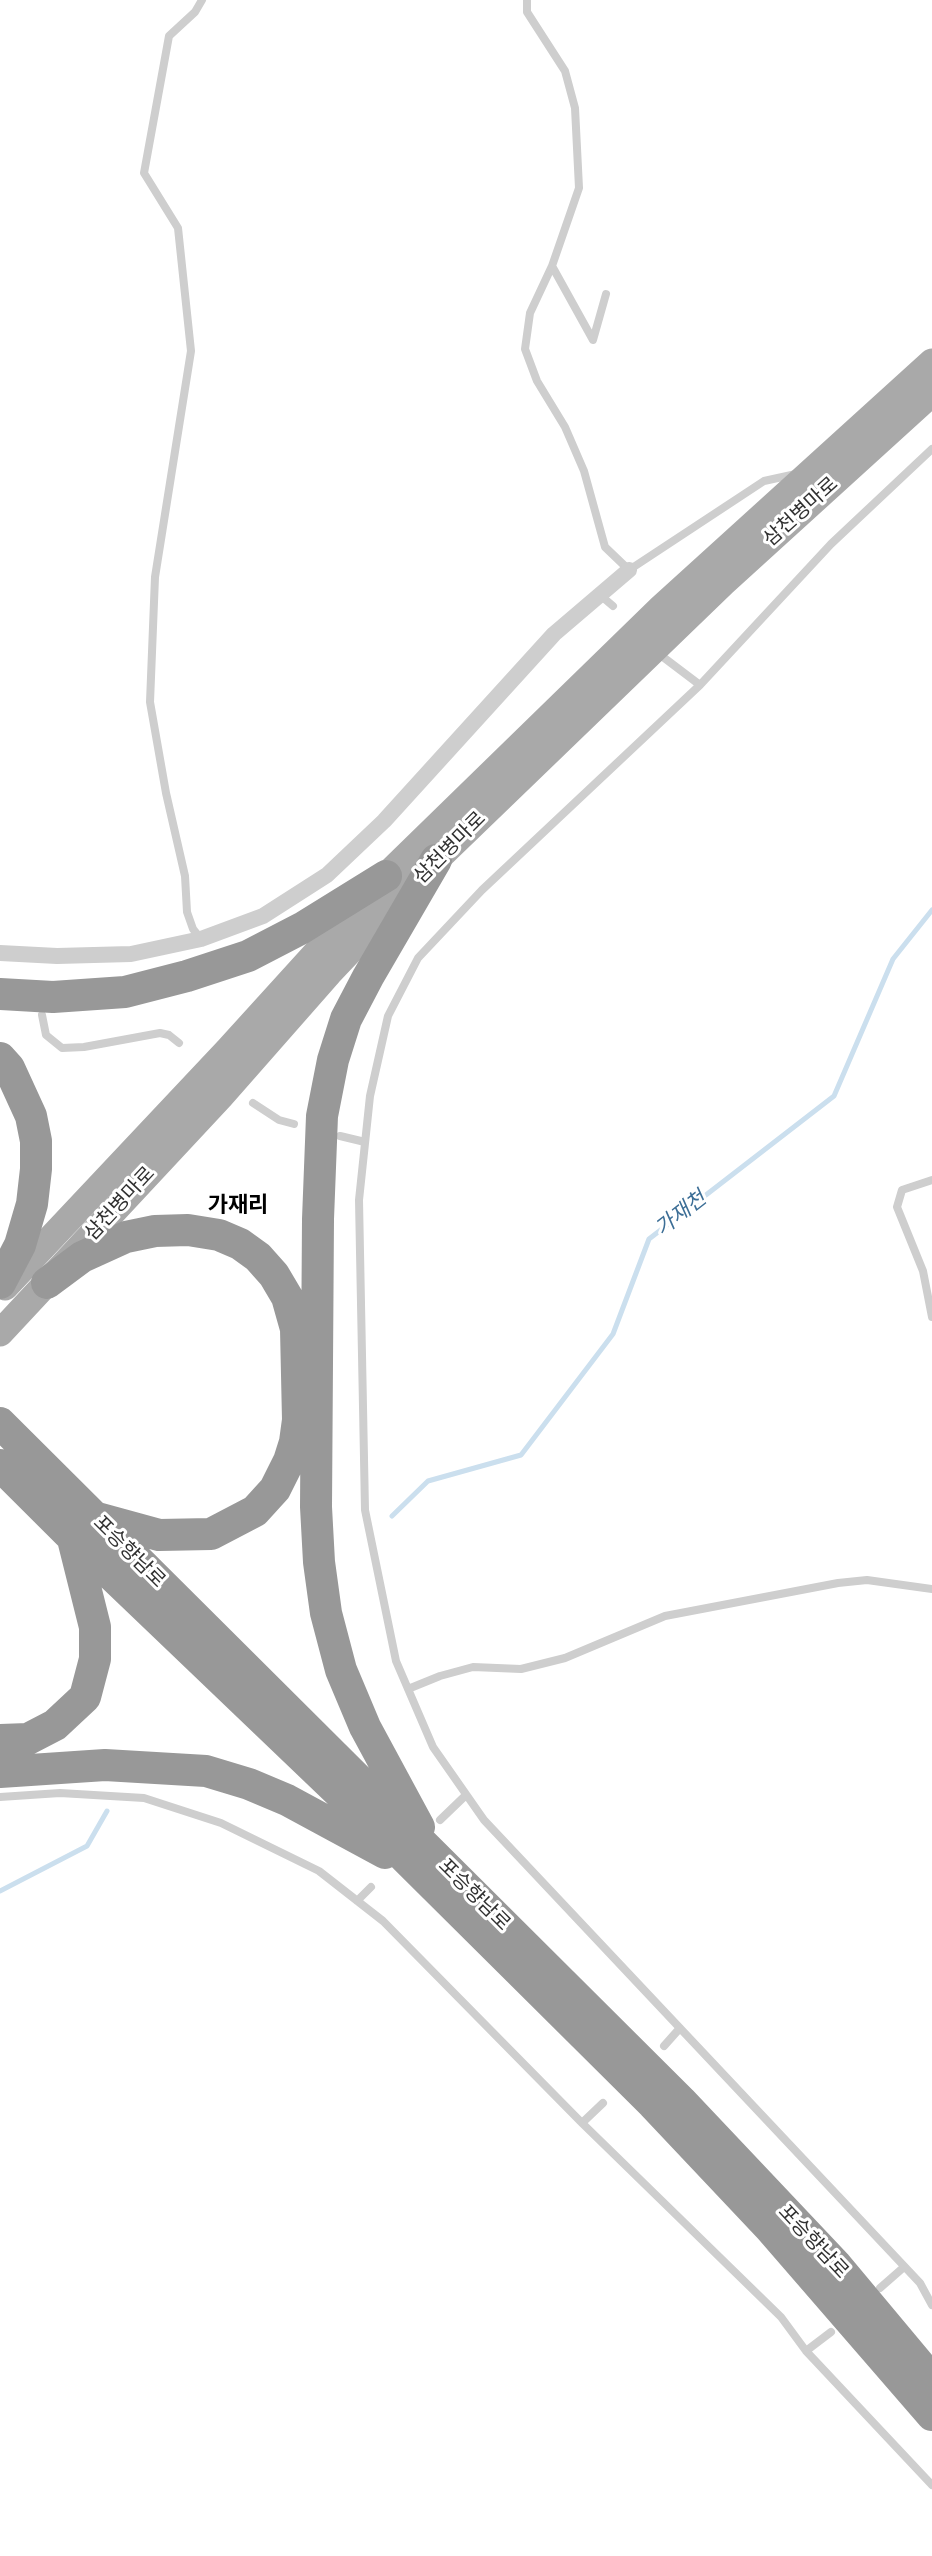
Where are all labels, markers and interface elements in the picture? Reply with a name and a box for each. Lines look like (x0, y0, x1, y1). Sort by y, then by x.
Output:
street label: 삼천병마로 (759, 472, 843, 552)
street label: 삼천병마로 (409, 807, 491, 889)
street label: 삼천병마로 (80, 1162, 160, 1246)
water label: 가재천 (650, 1186, 712, 1242)
district label: 가재리 (208, 1193, 268, 1219)
street label: 포승향남로 (88, 1511, 170, 1593)
street label: 포승향남로 (433, 1854, 515, 1936)
street label: 포승향남로 (773, 2200, 853, 2284)

